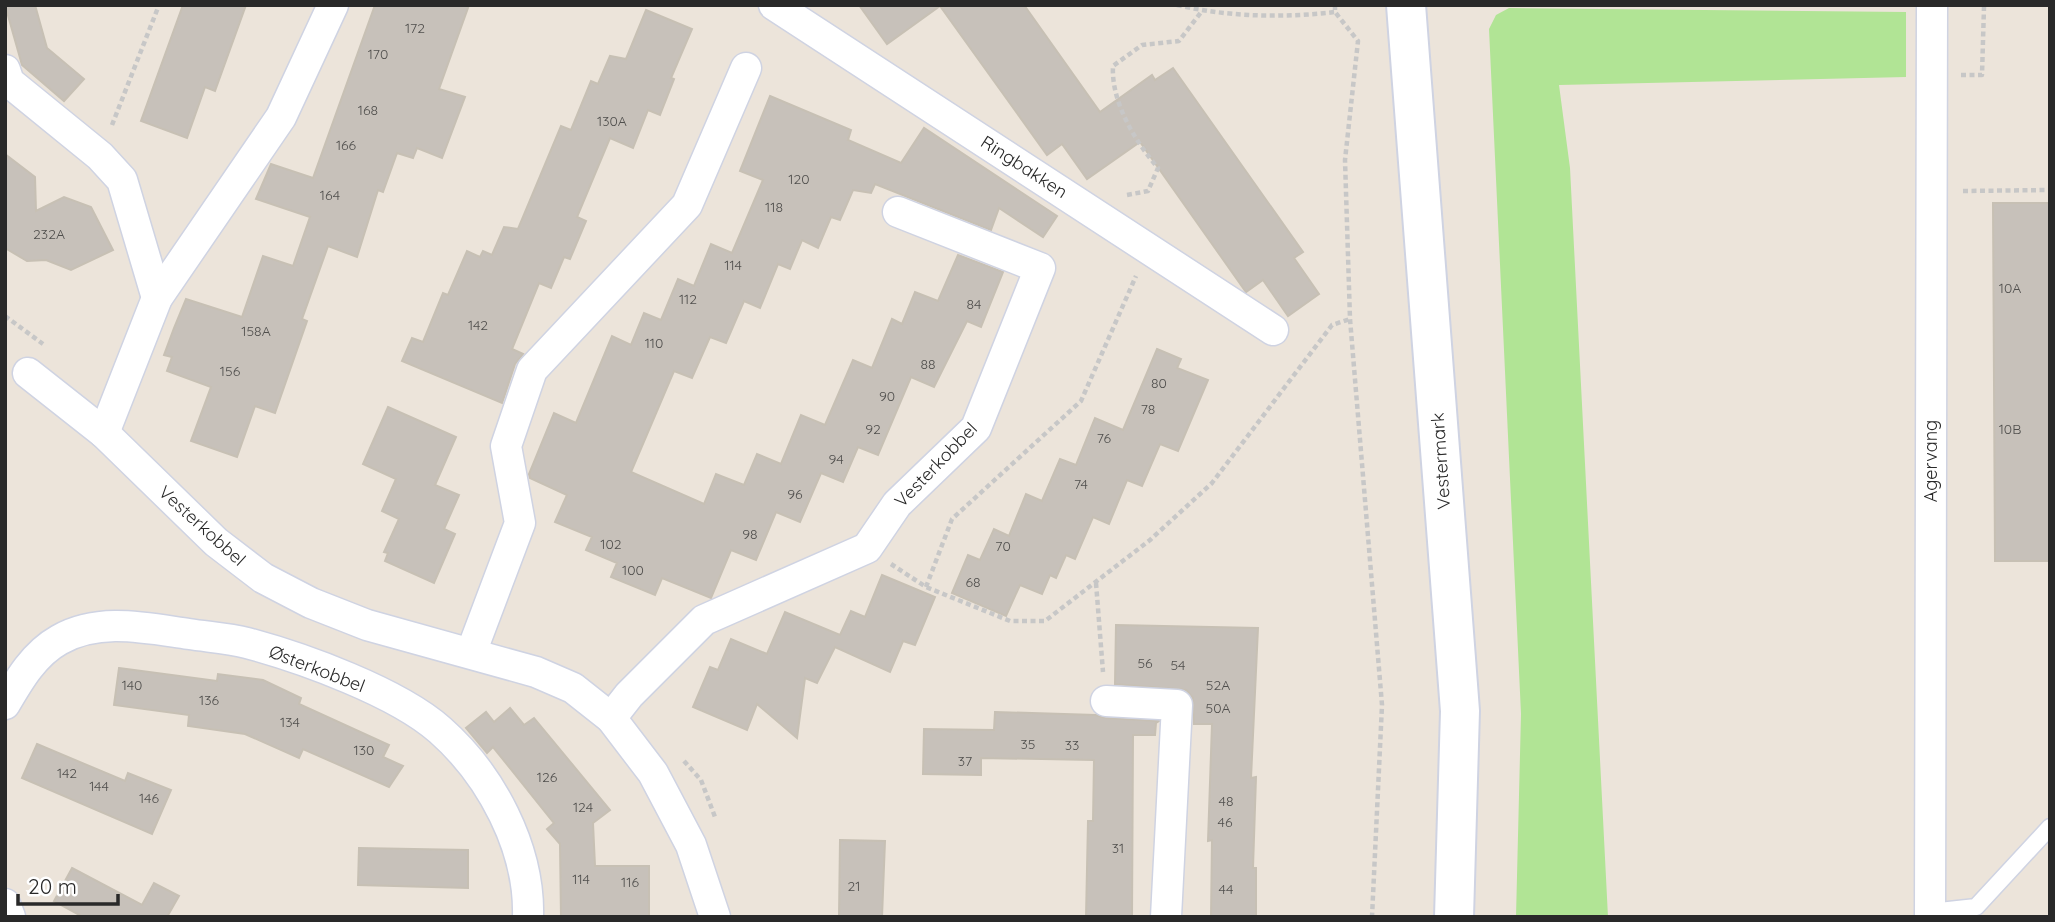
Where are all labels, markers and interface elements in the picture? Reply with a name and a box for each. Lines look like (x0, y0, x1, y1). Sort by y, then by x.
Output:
house number: 172 (405, 19, 425, 37)
house number: 170 (368, 45, 388, 63)
house number: 168 (358, 101, 378, 119)
house number: 130A (597, 112, 627, 130)
street label: Ringbakken (977, 130, 1072, 203)
house number: 166 (336, 136, 357, 154)
house number: 120 (788, 170, 810, 188)
house number: 164 (320, 186, 340, 204)
house number: 118 (765, 198, 783, 216)
house number: 232A (33, 225, 65, 243)
house number: 114 (724, 256, 742, 274)
house number: 10A (1999, 279, 2021, 297)
house number: 112 (679, 290, 697, 308)
house number: 84 (967, 295, 981, 313)
house number: 142 (468, 316, 488, 334)
house number: 158A (241, 322, 271, 340)
house number: 110 (645, 334, 663, 352)
house number: 88 (920, 355, 936, 373)
house number: 156 (220, 362, 241, 380)
house number: 80 (1151, 374, 1167, 392)
house number: 90 (879, 387, 895, 405)
house number: 78 (1141, 400, 1155, 418)
street label: Vestermark (1426, 412, 1455, 510)
street label: Vesterkobbel (889, 417, 982, 512)
house number: 92 (865, 420, 881, 438)
street label: Agervang (1919, 420, 1942, 502)
house number: 10B (1999, 420, 2021, 438)
house number: 76 (1097, 429, 1112, 447)
house number: 94 (828, 450, 844, 468)
house number: 74 (1074, 475, 1088, 493)
street label: Vesterkobbel (154, 480, 251, 571)
house number: 96 (787, 485, 803, 503)
house number: 98 (742, 525, 758, 543)
house number: 102 (600, 535, 622, 553)
house number: 70 (995, 537, 1011, 555)
house number: 100 (622, 561, 644, 579)
house number: 68 (965, 573, 981, 591)
street label: Østerkobbel (266, 640, 368, 697)
house number: 56 (1137, 654, 1153, 672)
house number: 54 (1170, 656, 1186, 674)
house number: 140 (122, 676, 142, 694)
house number: 52A (1206, 676, 1230, 694)
house number: 136 (199, 691, 219, 709)
house number: 50A (1206, 699, 1230, 717)
house number: 134 (280, 713, 300, 731)
house number: 35 (1021, 735, 1035, 753)
house number: 33 (1065, 736, 1079, 754)
house number: 130 (354, 741, 374, 759)
house number: 37 (958, 752, 972, 770)
house number: 142 (57, 764, 77, 782)
house number: 126 (537, 768, 558, 786)
house number: 144 (89, 777, 109, 795)
house number: 146 (139, 789, 159, 807)
house number: 48 (1219, 792, 1233, 810)
house number: 124 (573, 798, 593, 816)
house number: 46 (1218, 813, 1233, 831)
house number: 31 (1112, 839, 1124, 857)
scale bar (18, 862, 117, 906)
house number: 114 (572, 870, 590, 888)
text: 20 m (28, 873, 77, 899)
house number: 116 (621, 873, 639, 891)
house number: 21 (848, 877, 860, 895)
house number: 44 (1219, 880, 1233, 898)

